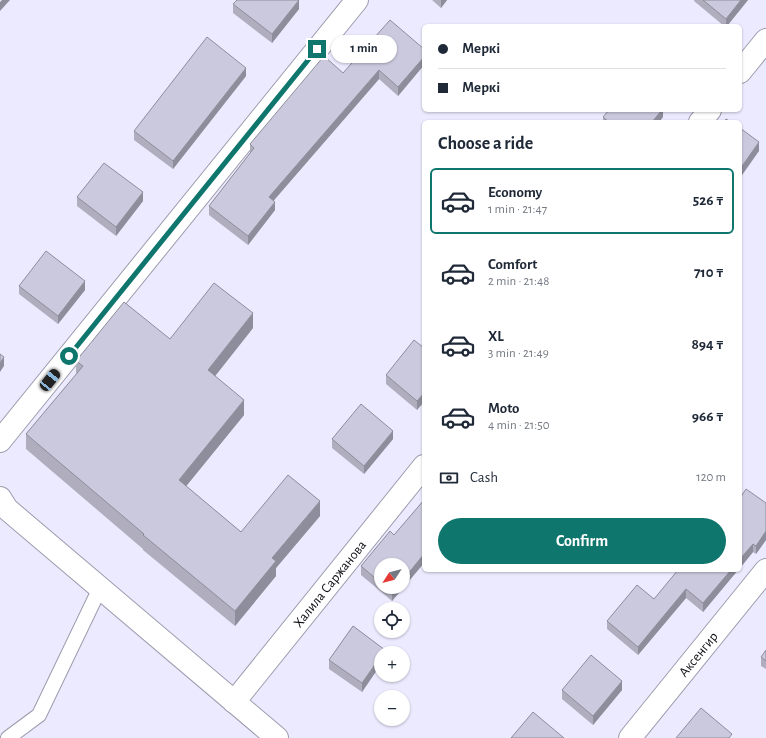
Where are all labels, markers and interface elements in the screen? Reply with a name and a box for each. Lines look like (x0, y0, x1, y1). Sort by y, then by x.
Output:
callout: 1 min (331, 35, 397, 63)
route end (308, 40, 326, 58)
text: Меркі (462, 41, 500, 56)
text: 1 min (350, 42, 378, 55)
text: Меркі (462, 80, 500, 95)
text: Choose a ride (438, 135, 533, 153)
icon: car (440, 183, 476, 219)
text: Economy (488, 185, 542, 200)
text: 526 ₸ (693, 193, 724, 208)
text: 1 min · 21:47 (488, 203, 547, 216)
icon: car (440, 255, 476, 291)
text: Comfort (488, 257, 537, 272)
text: 710 ₸ (694, 265, 724, 280)
text: 2 min · 21:48 (488, 275, 549, 288)
icon: car (440, 327, 476, 363)
text: XL (488, 329, 504, 344)
text: 894 ₸ (691, 337, 724, 352)
route start (60, 347, 78, 365)
text: 3 min · 21:49 (488, 347, 549, 360)
car (38, 367, 62, 393)
icon: car (440, 399, 476, 435)
text: Moto (488, 401, 520, 416)
text: 966 ₸ (692, 409, 724, 424)
text: 4 min · 21:50 (488, 419, 550, 432)
icon: cash (438, 467, 460, 489)
text: Cash (470, 470, 498, 485)
text: 120 m (696, 471, 726, 484)
button: Confirm (438, 518, 726, 564)
street label: Халила Саржанова (291, 538, 369, 630)
north arrow (374, 558, 410, 594)
map controls (374, 558, 410, 726)
button: locate (374, 602, 410, 638)
street label: Аксенгир (677, 630, 721, 680)
button: + (374, 646, 410, 682)
button: − (374, 690, 410, 726)

